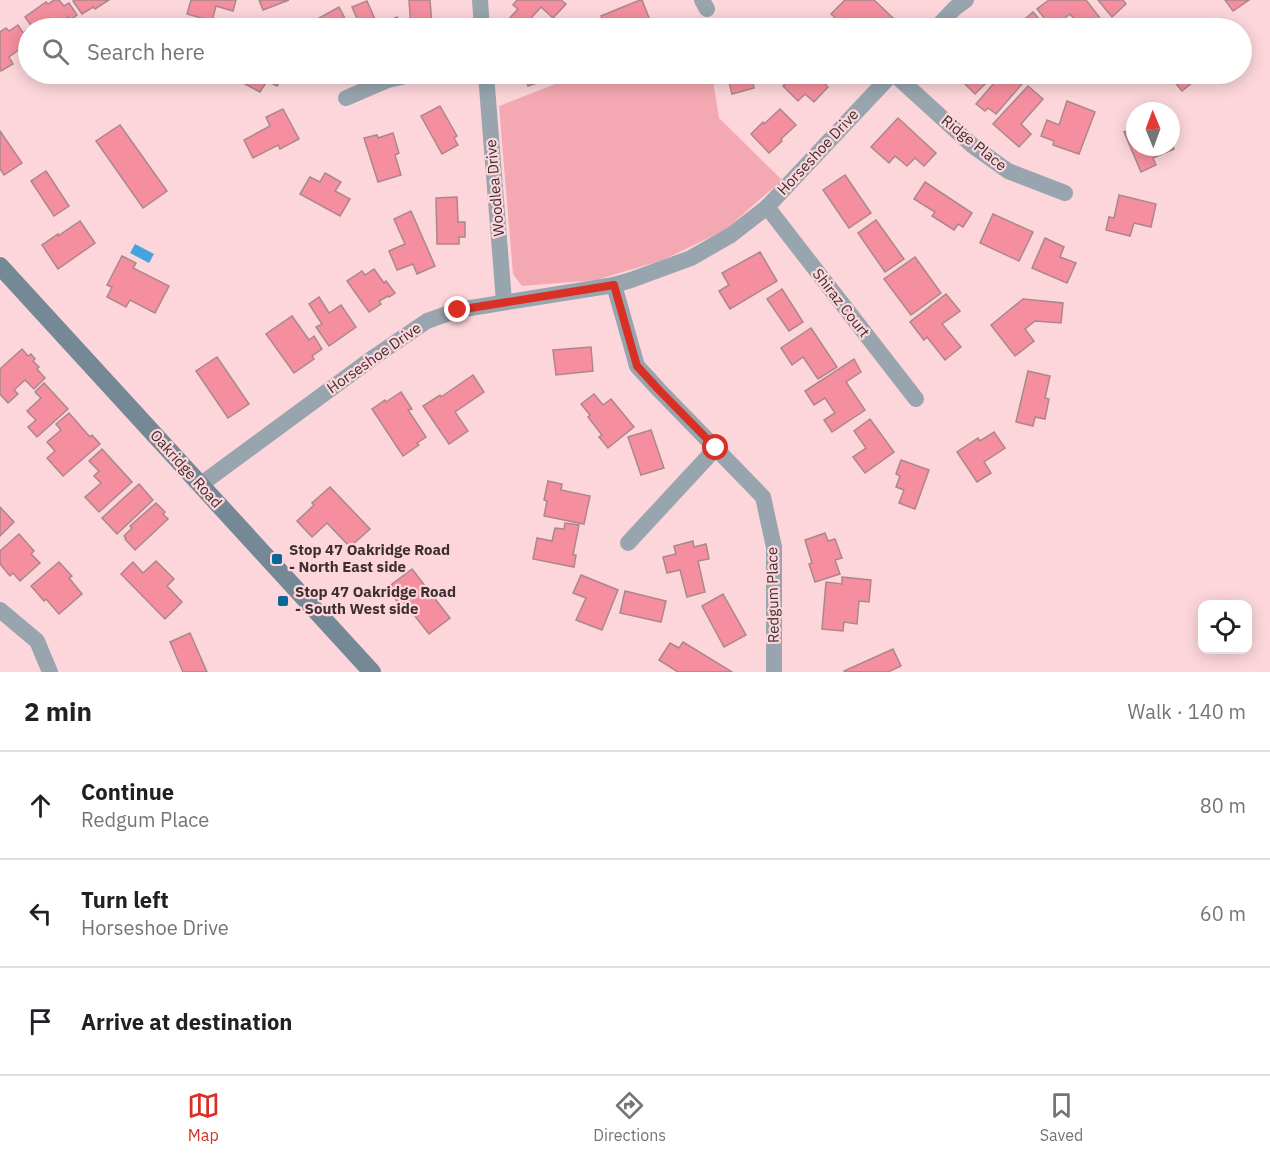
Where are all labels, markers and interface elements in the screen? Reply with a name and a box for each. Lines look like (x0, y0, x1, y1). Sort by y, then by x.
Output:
search box (18, 18, 1252, 84)
icon: search (39, 35, 72, 68)
text: Search here (87, 37, 205, 66)
north arrow (1126, 102, 1180, 156)
street label: Horseshoe Drive (773, 105, 862, 199)
street label: Ridge Place (938, 111, 1011, 175)
street label: Woodlea Drive (481, 139, 508, 237)
street label: Shiraz Court (809, 265, 874, 341)
route end (444, 296, 470, 322)
street label: Horseshoe Drive (323, 318, 425, 397)
street label: Oakridge Road (146, 426, 226, 512)
route start (702, 434, 728, 460)
place label: Stop 47 Oakridge Road - North East side (289, 540, 450, 576)
street label: Redgum Place (762, 547, 783, 643)
marker: Stop 47 Oakridge Road - North East side (270, 552, 284, 566)
place label: Stop 47 Oakridge Road - South West side (295, 582, 456, 618)
marker: Stop 47 Oakridge Road - South West side (276, 594, 290, 608)
map controls (1198, 600, 1252, 654)
button: locate (1198, 600, 1252, 654)
text: 2 min (24, 694, 92, 728)
text: Walk · 140 m (1128, 698, 1246, 725)
text: Continue (81, 777, 174, 806)
icon: ahead (24, 789, 57, 822)
text: 80 m (1200, 792, 1246, 819)
text: Redgum Place (81, 806, 209, 833)
text: Turn left (81, 885, 169, 914)
icon: left (24, 897, 57, 930)
text: 60 m (1200, 900, 1246, 927)
text: Horseshoe Drive (81, 914, 229, 941)
icon: arrive (24, 1005, 57, 1038)
text: Arrive at destination (81, 1007, 292, 1036)
tab: Map (187, 1089, 220, 1145)
tab: Directions (593, 1089, 666, 1145)
tab: Saved (1040, 1089, 1083, 1145)

